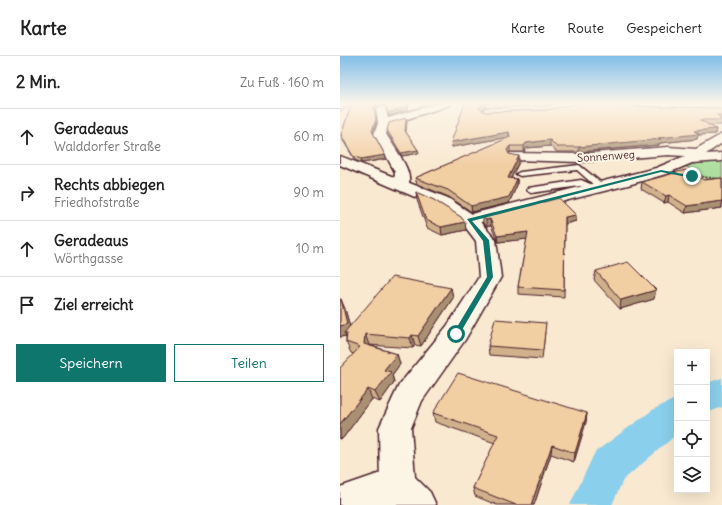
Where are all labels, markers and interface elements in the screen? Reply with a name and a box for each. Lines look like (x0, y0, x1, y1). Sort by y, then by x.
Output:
text: Karte (20, 16, 67, 40)
text: Karte (511, 19, 545, 37)
text: Route (567, 19, 604, 37)
text: Gespeichert (626, 19, 702, 37)
text: 2 Min. (16, 71, 60, 93)
text: Zu Fuß · 160 m (240, 74, 324, 91)
text: Geradeaus (54, 119, 128, 138)
icon: ahead (16, 126, 38, 148)
text: 60 m (293, 128, 324, 145)
text: Walddorfer Straße (54, 138, 161, 155)
street label: Sonnenweg (577, 147, 635, 165)
route end (683, 167, 701, 185)
text: Rechts abbiegen (54, 175, 165, 194)
icon: right (16, 182, 38, 204)
text: 90 m (293, 184, 324, 201)
text: Friedhofstraße (54, 194, 140, 211)
text: Geradeaus (54, 231, 128, 250)
icon: ahead (16, 238, 38, 260)
text: 10 m (296, 240, 324, 257)
text: Wörthgasse (54, 250, 123, 267)
icon: arrive (16, 294, 38, 316)
text: Ziel erreicht (54, 295, 133, 314)
route start (447, 325, 465, 343)
button: Speichern (16, 344, 166, 382)
button: Teilen (174, 344, 324, 382)
map controls (674, 349, 710, 493)
button: + (674, 349, 710, 385)
button: − (674, 385, 710, 421)
button: locate (674, 421, 710, 457)
button: layers (674, 457, 710, 493)

